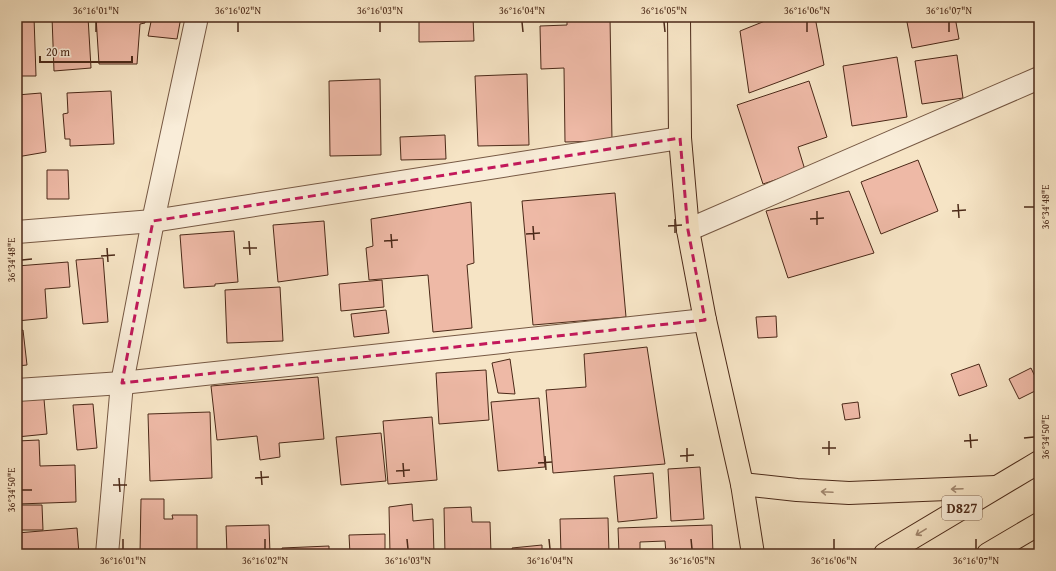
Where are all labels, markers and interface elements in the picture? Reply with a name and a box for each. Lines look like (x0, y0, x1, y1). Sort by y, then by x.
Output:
text: 36°16'01"N (73, 3, 119, 18)
text: 36°16'02"N (215, 3, 261, 18)
text: 36°16'03"N (357, 3, 403, 18)
text: 36°16'04"N (499, 3, 545, 18)
text: 36°16'05"N (641, 3, 687, 18)
text: 36°16'06"N (784, 3, 830, 18)
text: 36°16'07"N (926, 3, 972, 18)
scale bar (40, 38, 132, 64)
text: 20 m (46, 43, 70, 60)
text: 36°34'48"E (1038, 185, 1053, 229)
text: 36°34'48"E (4, 238, 19, 282)
text: 36°34'50"E (1038, 415, 1053, 459)
text: 36°34'50"E (4, 468, 19, 512)
one-way arrow (951, 485, 964, 493)
one-way arrow (821, 488, 834, 496)
road number: D827 (942, 496, 982, 520)
one-way arrow (915, 529, 927, 537)
text: 36°16'01"N (100, 553, 146, 568)
text: 36°16'02"N (242, 553, 288, 568)
text: 36°16'03"N (385, 553, 431, 568)
text: 36°16'04"N (527, 553, 573, 568)
text: 36°16'05"N (669, 553, 715, 568)
text: 36°16'06"N (811, 553, 857, 568)
text: 36°16'07"N (953, 553, 999, 568)

